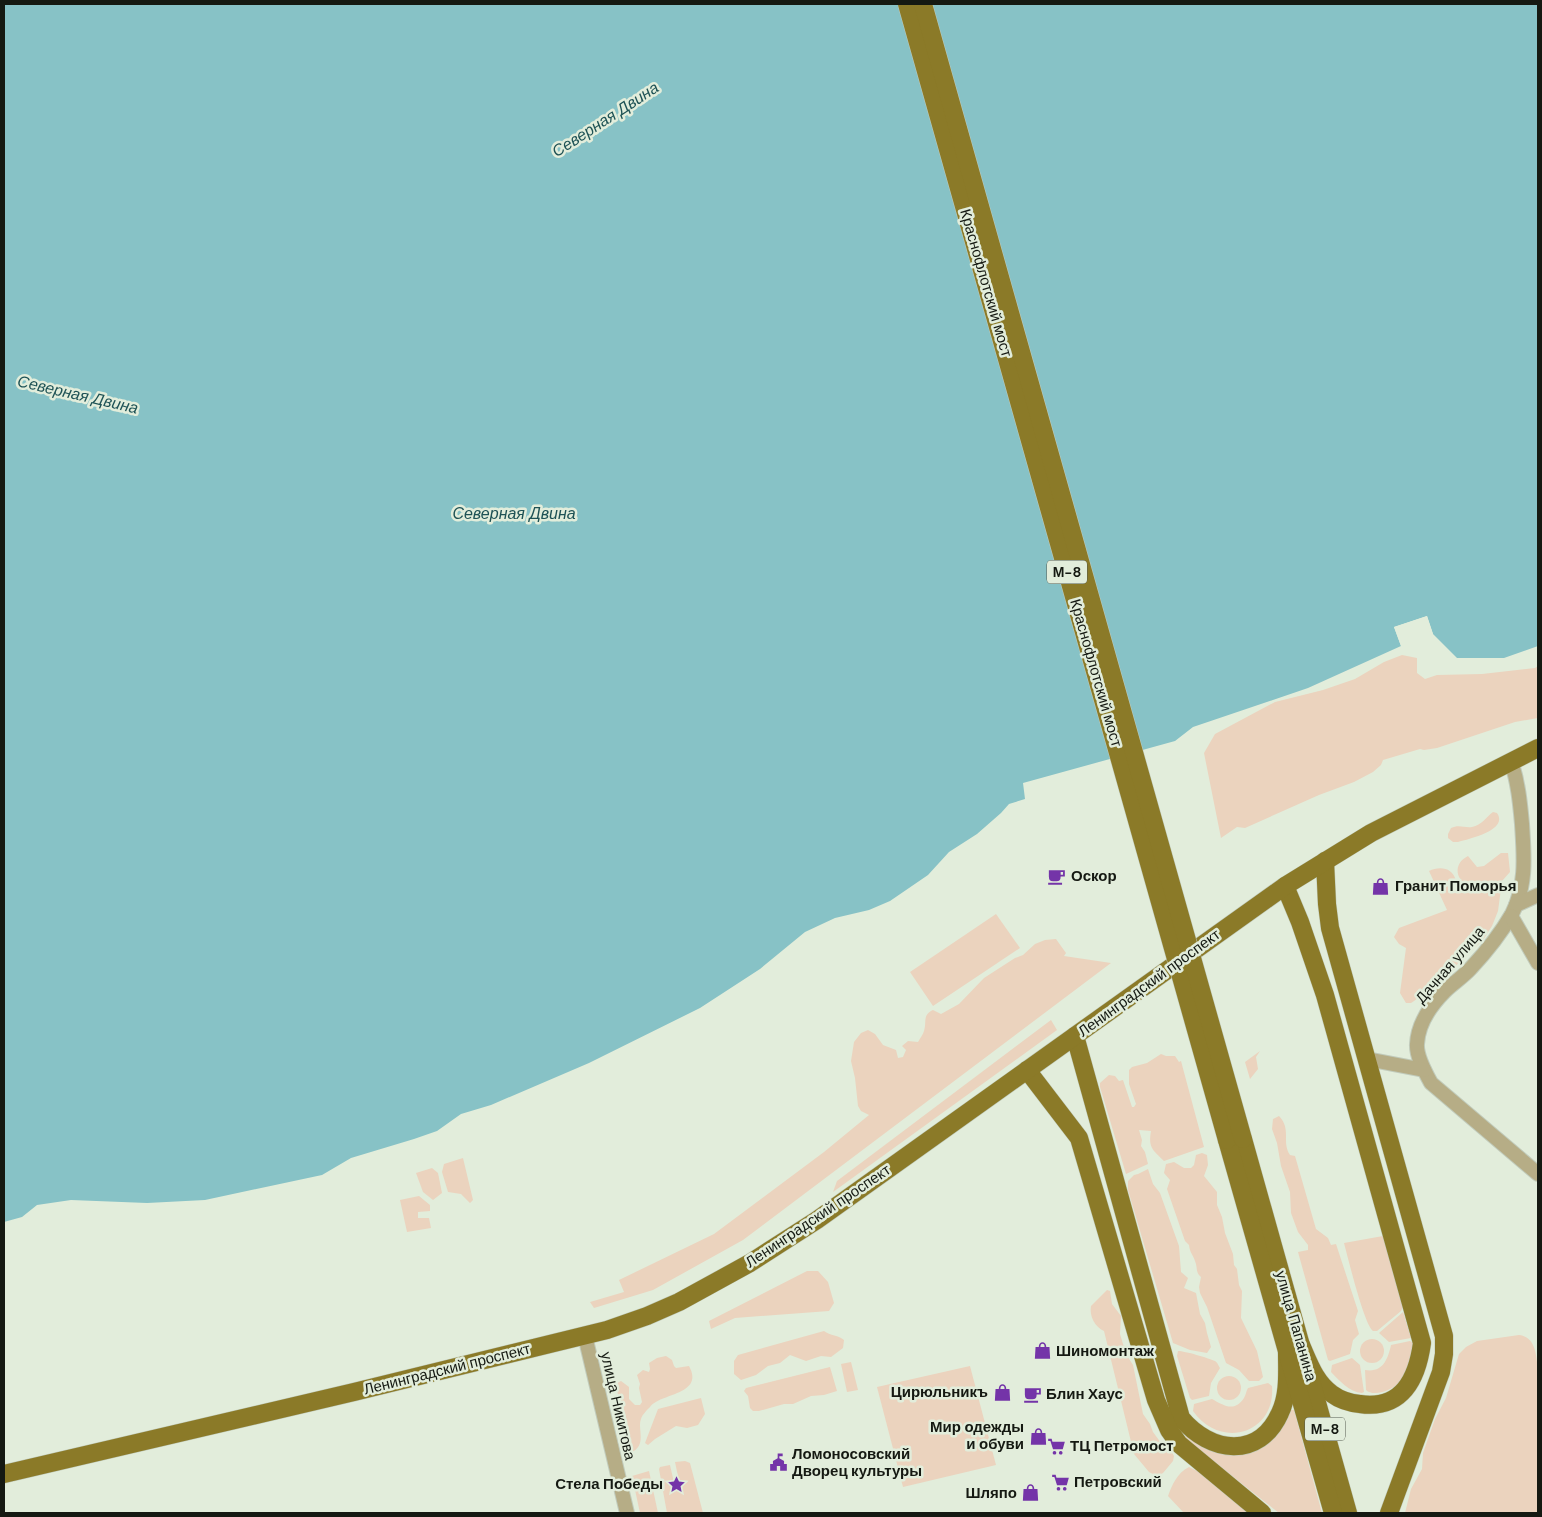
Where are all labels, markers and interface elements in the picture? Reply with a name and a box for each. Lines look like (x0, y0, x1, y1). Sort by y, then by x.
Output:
water label: Северная Двина (548, 77, 663, 162)
street label: Краснофлотский мост (955, 207, 1017, 359)
water label: Северная Двина (15, 370, 140, 419)
water label: Северная Двина (452, 503, 576, 524)
road number: М-8 (1047, 560, 1087, 584)
street label: Краснофлотский мост (1065, 597, 1127, 749)
cafe icon: Оскор (1047, 866, 1067, 886)
place label: Оскор (1071, 866, 1117, 886)
shop icon: Гранит Поморья (1371, 876, 1391, 896)
place label: Гранит Поморья (1395, 876, 1517, 896)
street label: Дачная улица (1411, 922, 1489, 1008)
street label: Ленинградский проспект (1074, 925, 1224, 1041)
street label: Ленинградский проспект (741, 1160, 895, 1272)
street label: улица Папанина (1271, 1268, 1322, 1384)
street label: Ленинградский проспект (362, 1339, 533, 1399)
shop icon: Шиномонтаж (1032, 1341, 1052, 1361)
place label: Шиномонтаж (1056, 1341, 1154, 1361)
street label: улица Никитова (596, 1350, 640, 1463)
place label: Цирюльникъ (891, 1382, 988, 1402)
shop icon: Цирюльникъ (992, 1382, 1012, 1402)
cafe icon: Блин Хаус (1022, 1384, 1042, 1404)
place label: Блин Хаус (1046, 1384, 1123, 1404)
place label: Мир одежды и обуви (930, 1417, 1024, 1454)
road number: М-8 (1305, 1418, 1345, 1440)
shop icon: Мир одежды и обуви (1028, 1426, 1048, 1446)
supermarket icon: ТЦ Петромост (1046, 1436, 1066, 1456)
place label: ТЦ Петромост (1070, 1436, 1174, 1456)
place label: Ломоносовский Дворец культуры (792, 1444, 922, 1481)
public building icon: Ломоносовский Дворец культуры (768, 1453, 788, 1473)
supermarket icon: Петровский (1050, 1472, 1070, 1492)
place label: Петровский (1074, 1472, 1162, 1492)
place label: Стела Победы (555, 1474, 663, 1494)
place icon: Стела Победы (667, 1474, 687, 1494)
place label: Шляпо (965, 1483, 1017, 1503)
shop icon: Шляпо (1021, 1483, 1041, 1503)

